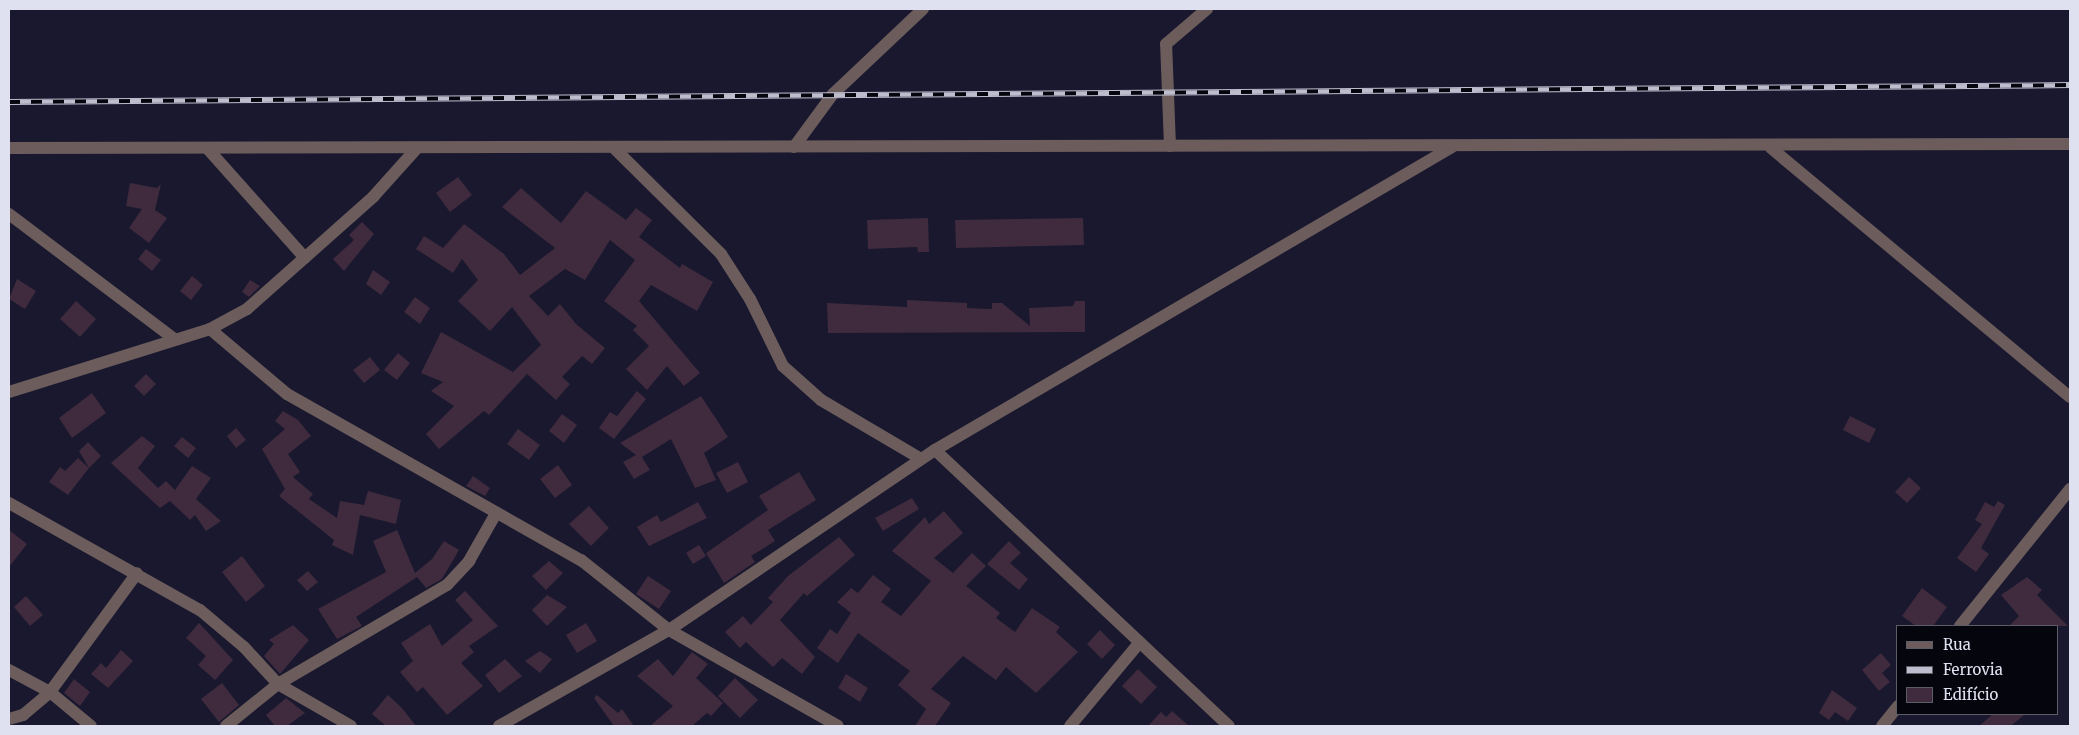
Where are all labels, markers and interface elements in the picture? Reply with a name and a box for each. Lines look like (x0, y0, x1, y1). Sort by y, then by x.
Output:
legend (1896, 625, 2059, 715)
text: Rua (1943, 635, 1971, 654)
text: Ferrovia (1943, 660, 2003, 679)
text: Edifício (1943, 685, 1998, 704)

